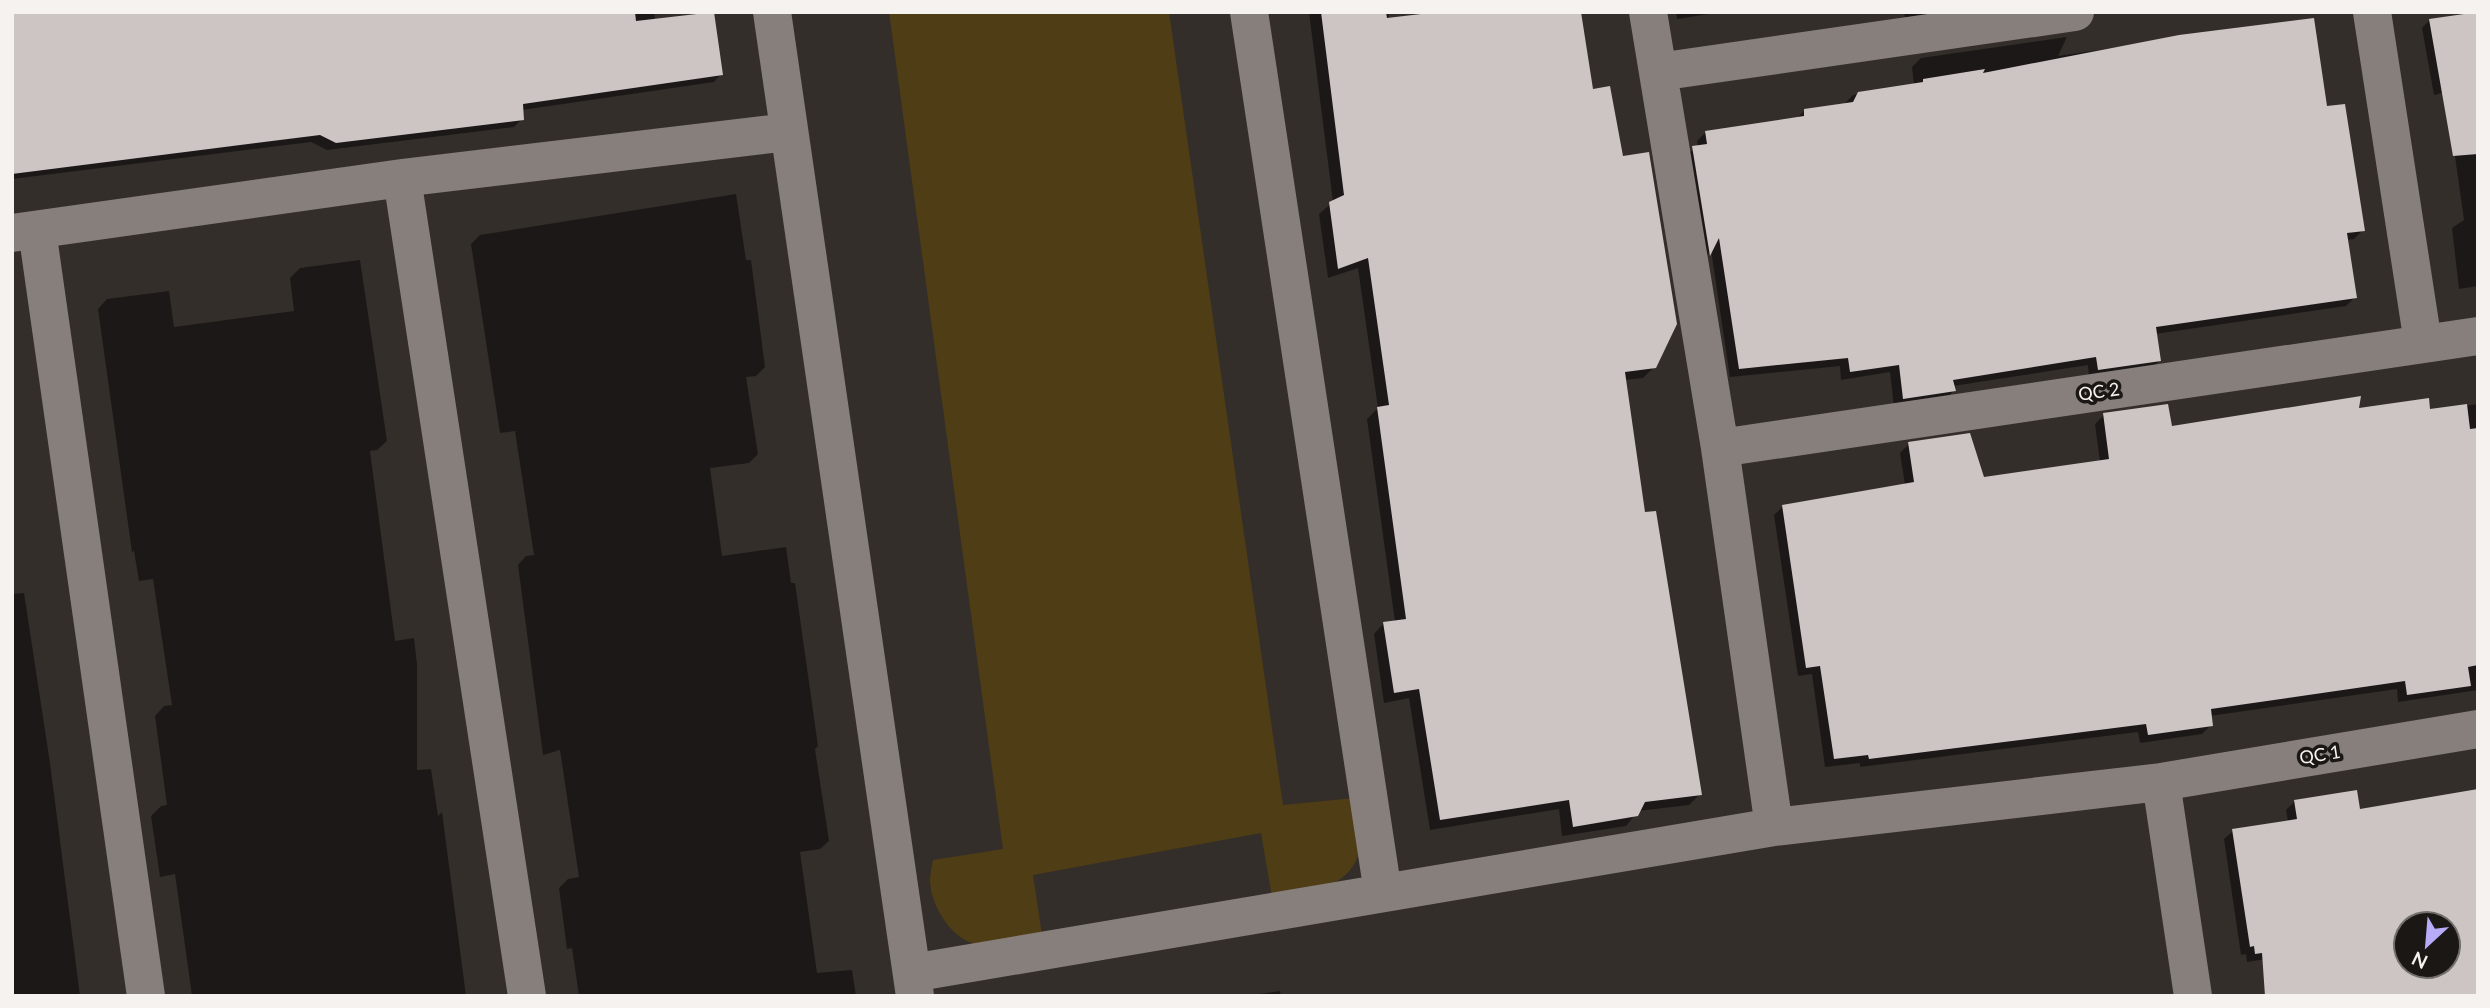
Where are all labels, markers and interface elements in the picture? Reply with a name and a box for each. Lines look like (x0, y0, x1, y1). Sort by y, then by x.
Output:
street label: QC 2 (2077, 377, 2121, 405)
street label: QC 1 (2298, 740, 2342, 768)
north arrow (2392, 910, 2462, 980)
text: N (2408, 947, 2431, 974)

